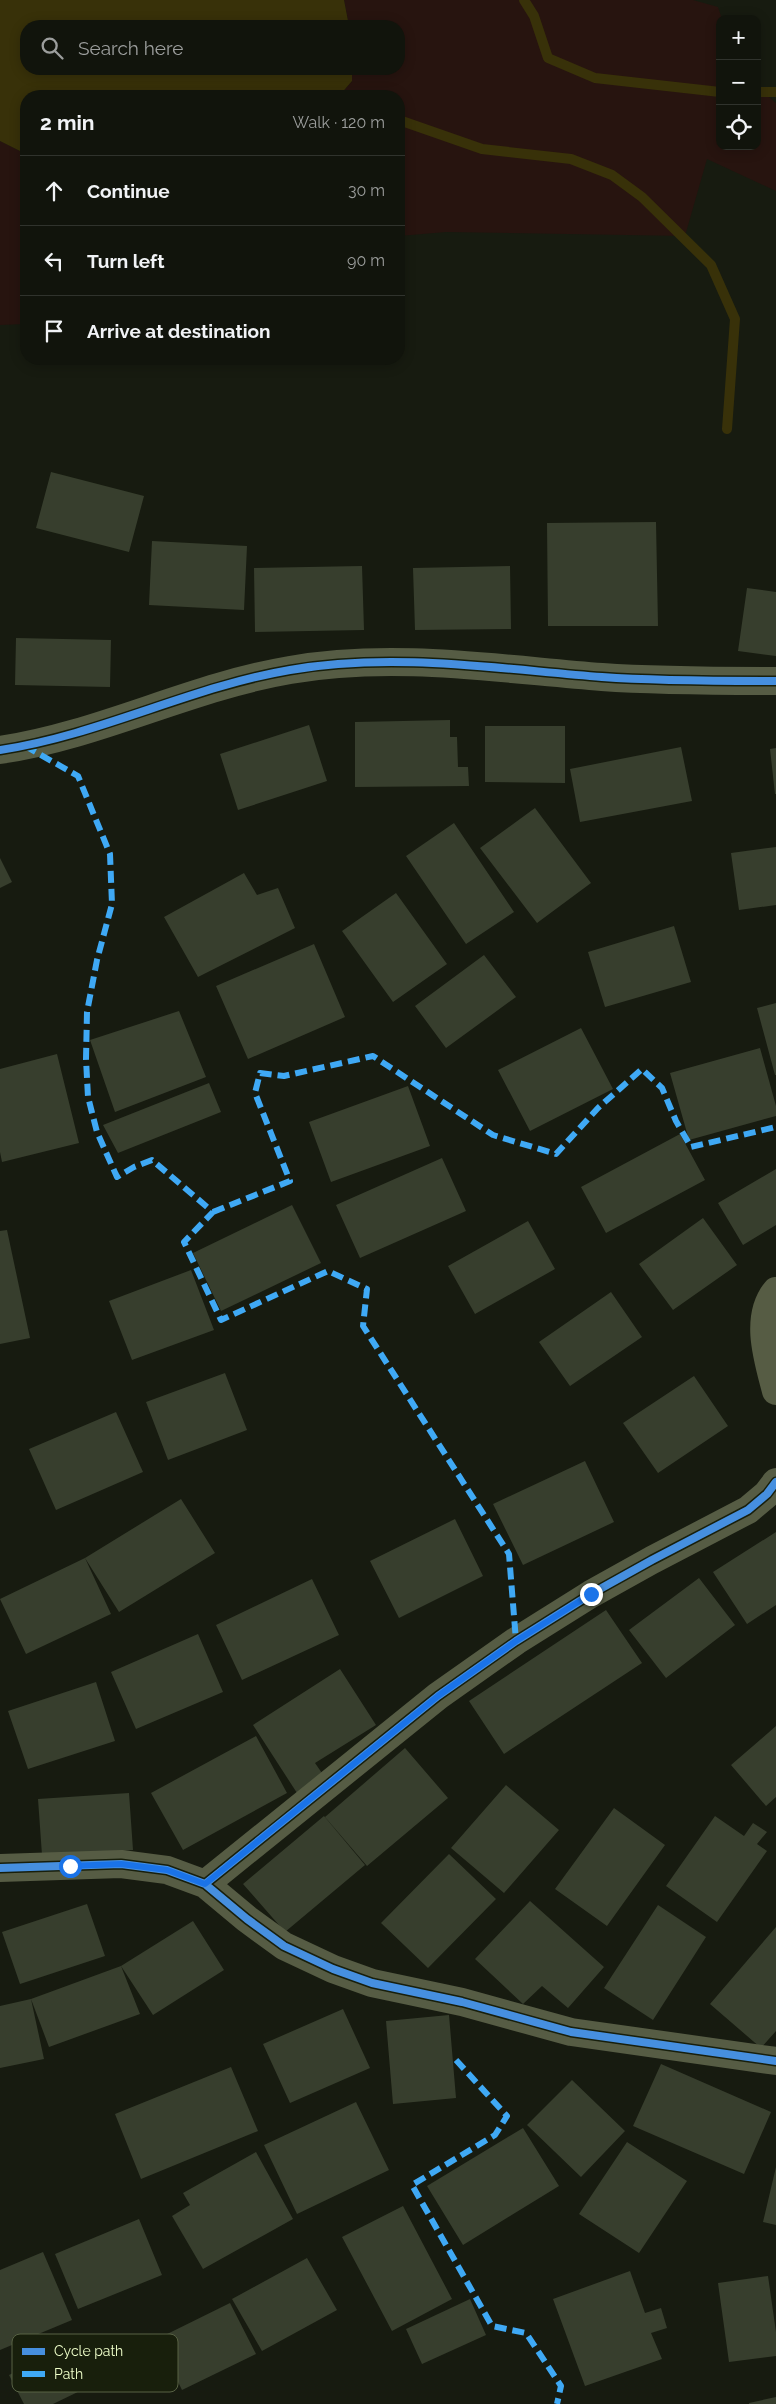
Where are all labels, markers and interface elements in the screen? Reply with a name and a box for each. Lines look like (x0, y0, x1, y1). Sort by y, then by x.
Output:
map controls (716, 15, 761, 150)
button: + (716, 15, 761, 60)
search box (20, 20, 405, 75)
icon: search (38, 34, 66, 62)
text: Search here (78, 37, 184, 59)
button: − (716, 60, 761, 105)
button: locate (716, 105, 761, 150)
text: 2 min (40, 110, 94, 135)
text: Walk · 120 m (293, 113, 385, 132)
icon: ahead (40, 177, 68, 205)
text: Continue (87, 180, 170, 202)
text: 30 m (348, 181, 385, 200)
icon: left (40, 247, 68, 275)
text: Turn left (87, 250, 164, 272)
text: 90 m (347, 251, 385, 270)
icon: arrive (40, 317, 68, 345)
text: Arrive at destination (87, 320, 271, 342)
route end (580, 1583, 603, 1606)
route start (59, 1855, 82, 1878)
legend (12, 2334, 178, 2392)
text: Cycle path (54, 2343, 123, 2359)
text: Path (54, 2366, 83, 2382)

